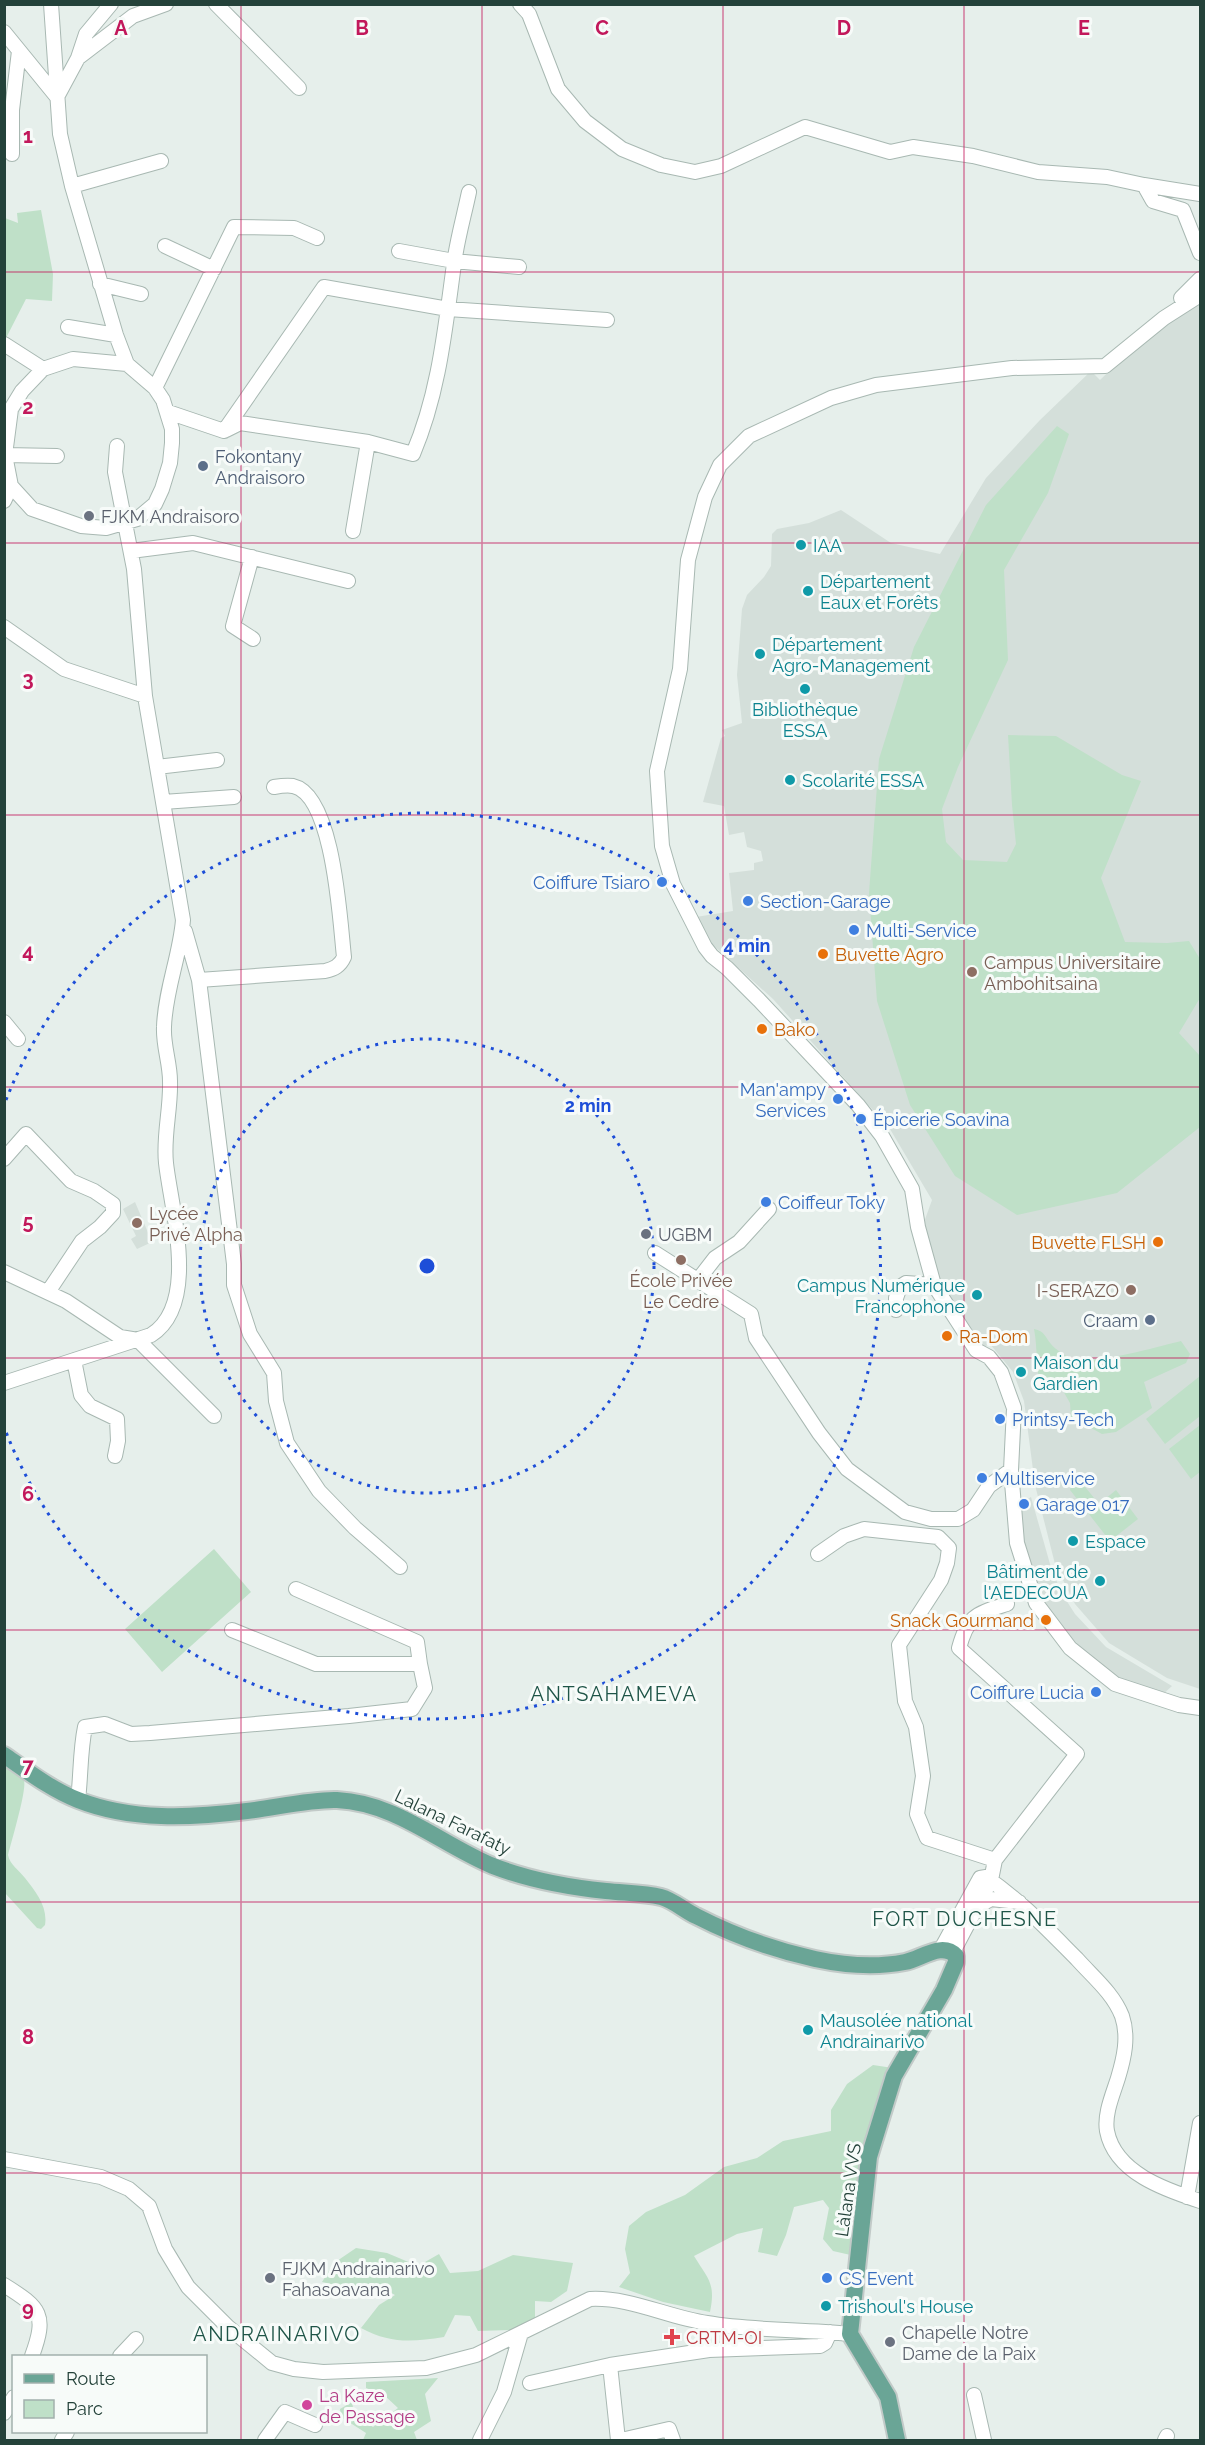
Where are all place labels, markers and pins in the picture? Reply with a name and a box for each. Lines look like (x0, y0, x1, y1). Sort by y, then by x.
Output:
place label: Fokontany Andraisoro (215, 446, 305, 488)
marker: Fokontany Andraisoro (196, 459, 210, 473)
place label: FJKM Andraisoro (101, 506, 240, 527)
marker: FJKM Andraisoro (82, 509, 96, 523)
place label: IAA (813, 535, 842, 556)
marker: IAA (794, 538, 808, 552)
place label: Département Eaux et Forêts (820, 571, 938, 613)
marker: Département Eaux et Forêts (801, 584, 815, 598)
place label: Département Agro-Management (772, 634, 930, 676)
marker: Département Agro-Management (753, 647, 767, 661)
marker: Bibliothèque ESSA (798, 682, 812, 696)
place label: Bibliothèque ESSA (752, 699, 858, 741)
place label: Scolarité ESSA (802, 770, 924, 791)
marker: Scolarité ESSA (783, 773, 797, 787)
place label: Coiffure Tsiaro (533, 872, 650, 893)
marker: Coiffure Tsiaro (655, 875, 669, 889)
place label: Section-Garage (760, 891, 891, 912)
marker: Section-Garage (741, 894, 755, 908)
place label: Multi-Service (866, 920, 977, 941)
marker: Multi-Service (847, 923, 861, 937)
place label: Buvette Agro (835, 944, 944, 965)
marker: Buvette Agro (816, 947, 830, 961)
place label: Campus Universitaire Ambohitsaina (984, 952, 1161, 994)
marker: Campus Universitaire Ambohitsaina (965, 965, 979, 979)
place label: Bako (774, 1019, 816, 1040)
marker: Bako (755, 1022, 769, 1036)
place label: Man'ampy Services (740, 1079, 826, 1121)
marker: Man'ampy Services (831, 1092, 845, 1106)
place label: Épicerie Soavina (873, 1108, 1010, 1130)
marker: Épicerie Soavina (854, 1112, 868, 1126)
place label: Coiffeur Toky (778, 1192, 886, 1213)
marker: Coiffeur Toky (759, 1195, 773, 1209)
place label: Lycée Privé Alpha (149, 1203, 243, 1245)
marker: Lycée Privé Alpha (130, 1216, 144, 1230)
place label: UGBM (658, 1224, 712, 1245)
marker: UGBM (639, 1227, 653, 1241)
place label: Buvette FLSH (1031, 1232, 1146, 1253)
marker: Buvette FLSH (1151, 1235, 1165, 1249)
marker: École Privée Le Cedre (674, 1253, 688, 1267)
centre of rings (417, 1256, 437, 1276)
place label: École Privée Le Cedre (629, 1269, 733, 1312)
place label: Campus Numérique Francophone (797, 1275, 965, 1317)
place label: I-SERAZO (1037, 1280, 1119, 1301)
marker: I-SERAZO (1124, 1283, 1138, 1297)
marker: Campus Numérique Francophone (970, 1288, 984, 1302)
place label: Craam (1083, 1310, 1138, 1331)
marker: Craam (1143, 1313, 1157, 1327)
place label: Ra-Dom (959, 1326, 1028, 1347)
marker: Ra-Dom (940, 1329, 954, 1343)
place label: Maison du Gardien (1033, 1352, 1119, 1394)
marker: Maison du Gardien (1014, 1365, 1028, 1379)
place label: Printsy-Tech (1012, 1409, 1114, 1430)
marker: Printsy-Tech (993, 1412, 1007, 1426)
place label: Multiservice (994, 1468, 1095, 1489)
marker: Multiservice (975, 1471, 989, 1485)
place label: Garage 017 (1036, 1494, 1130, 1515)
marker: Garage 017 (1017, 1497, 1031, 1511)
place label: Espace (1085, 1531, 1146, 1552)
marker: Espace (1066, 1534, 1080, 1548)
place label: Bâtiment de l'AEDECOUA (983, 1561, 1088, 1603)
marker: Bâtiment de l'AEDECOUA (1093, 1574, 1107, 1588)
place label: Snack Gourmand (890, 1610, 1034, 1631)
marker: Snack Gourmand (1039, 1613, 1053, 1627)
place label: Coiffure Lucia (970, 1682, 1084, 1703)
marker: Coiffure Lucia (1089, 1685, 1103, 1699)
place label: Mausolée national Andrainarivo (820, 2010, 972, 2052)
marker: Mausolée national Andrainarivo (801, 2023, 815, 2037)
place label: FJKM Andrainarivo Fahasoavana (282, 2258, 435, 2300)
place label: CS Event (839, 2268, 914, 2289)
marker: FJKM Andrainarivo Fahasoavana (263, 2271, 277, 2285)
marker: CS Event (820, 2271, 834, 2285)
place label: Trishoul's House (838, 2296, 974, 2317)
marker: Trishoul's House (819, 2299, 833, 2313)
place label: Chapelle Notre Dame de la Paix (902, 2322, 1036, 2364)
place label: CRTM-OI (686, 2327, 762, 2348)
marker: CRTM-OI (663, 2328, 681, 2346)
marker: Chapelle Notre Dame de la Paix (883, 2335, 897, 2349)
place label: La Kaze de Passage (319, 2385, 416, 2427)
marker: La Kaze de Passage (300, 2398, 314, 2412)

